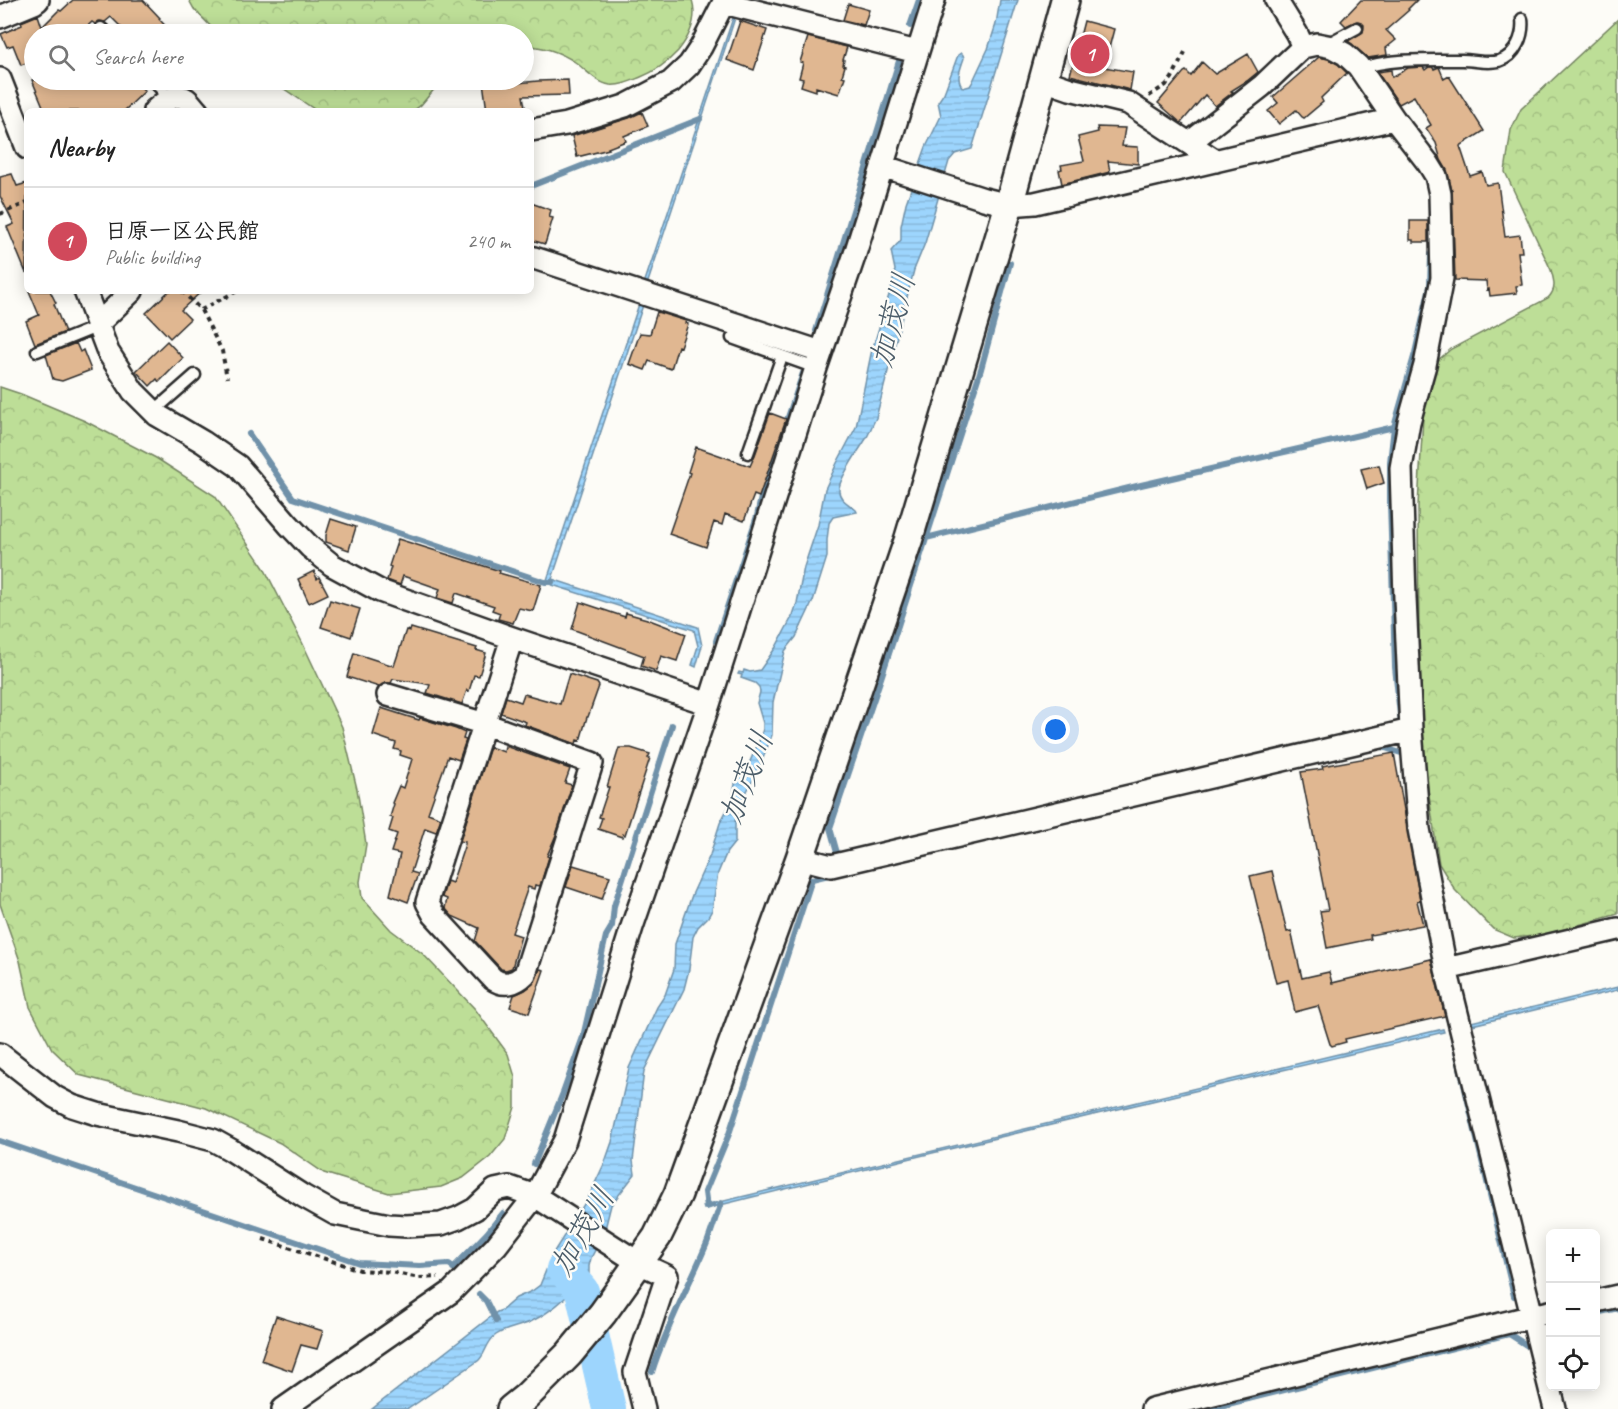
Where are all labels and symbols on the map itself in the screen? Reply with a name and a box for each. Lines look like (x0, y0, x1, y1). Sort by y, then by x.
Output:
pin: 1 (1070, 32, 1110, 76)
water label: 加茂川 (860, 268, 925, 372)
your location (1041, 715, 1070, 744)
water label: 加茂川 (710, 725, 783, 829)
water label: 加茂川 (541, 1179, 624, 1283)

